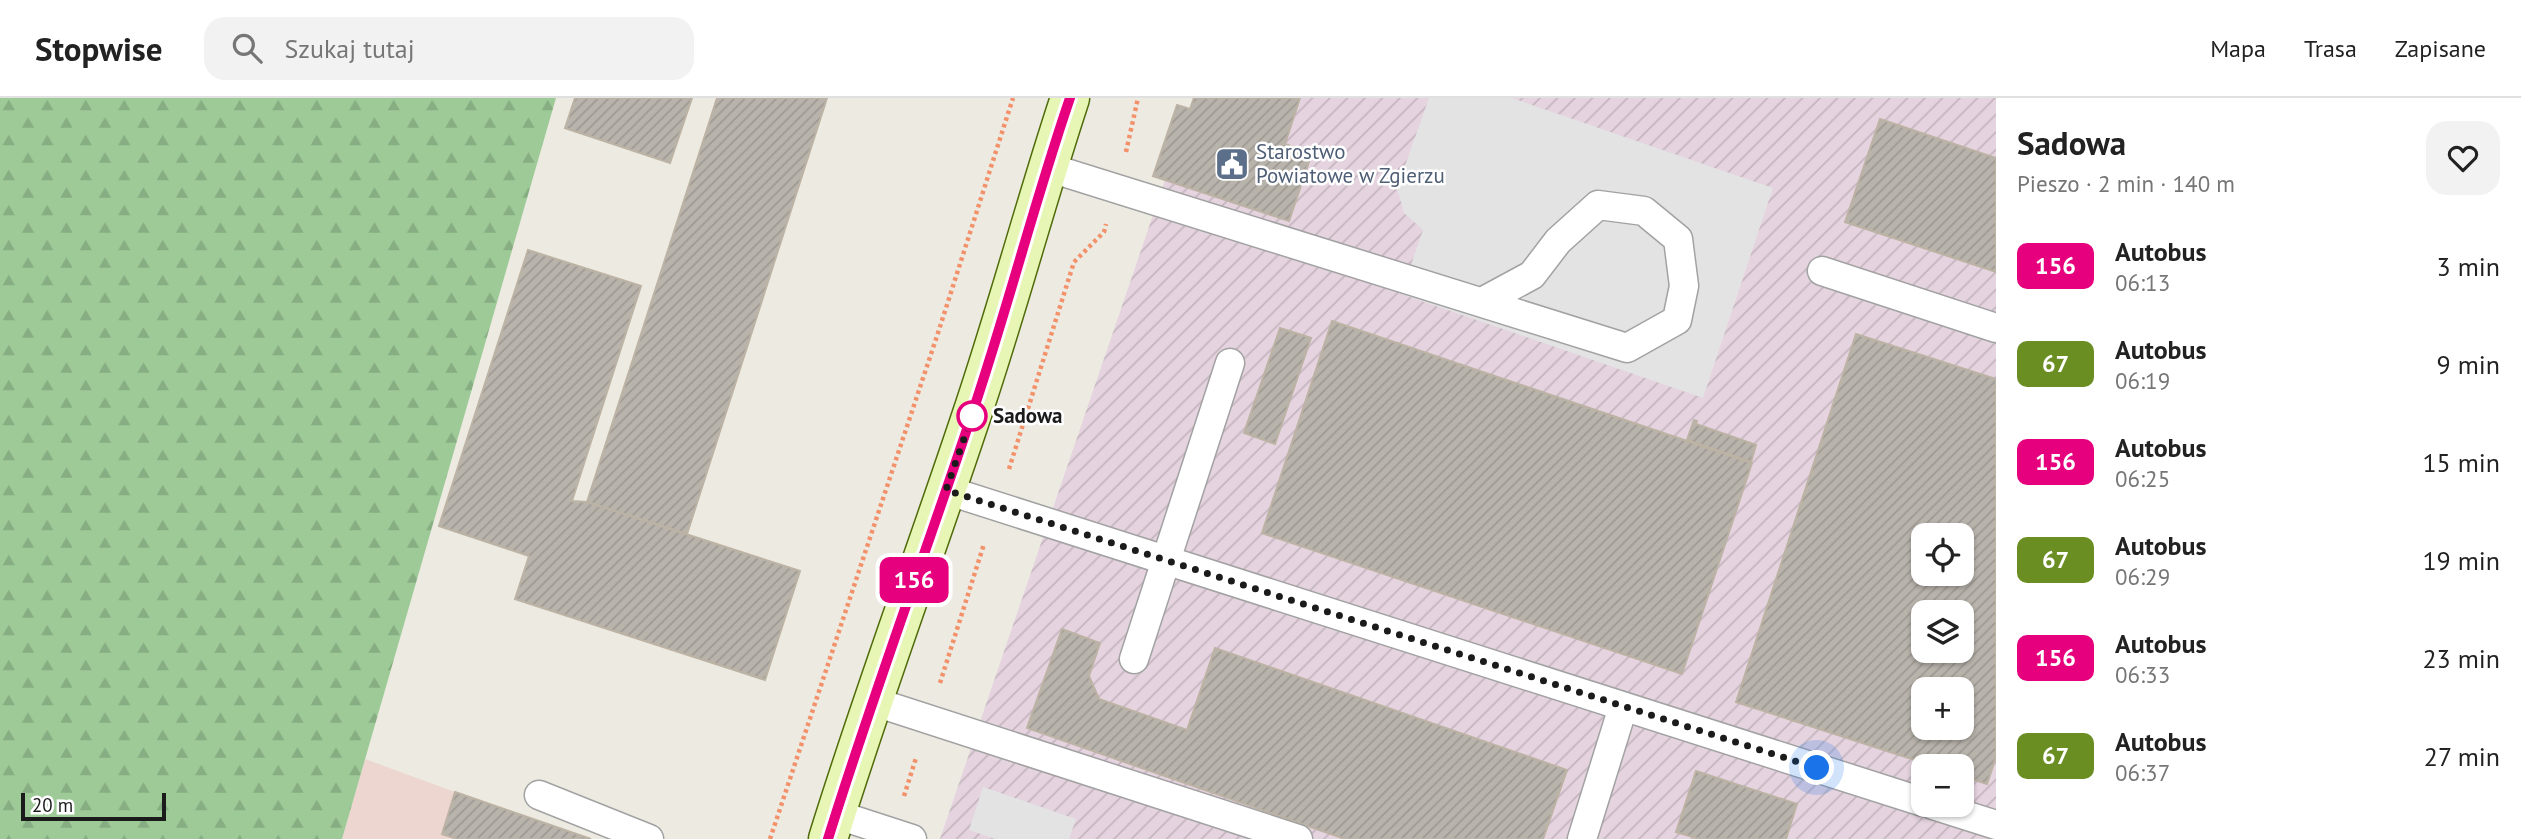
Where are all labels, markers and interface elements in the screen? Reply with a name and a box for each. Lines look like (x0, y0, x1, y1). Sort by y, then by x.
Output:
search box (204, 17, 694, 80)
text: Stopwise (35, 27, 162, 70)
icon: search (228, 29, 266, 67)
text: Szukaj tutaj (284, 32, 415, 65)
text: Mapa (2210, 33, 2266, 64)
text: Trasa (2304, 33, 2357, 64)
text: Zapisane (2395, 33, 2486, 64)
text: Sadowa (2017, 121, 2126, 164)
button: heart (2426, 121, 2500, 195)
place label: Starostwo Powiatowe w Zgierzu (1256, 138, 1445, 189)
public building icon: Starostwo Powiatowe w Zgierzu (1213, 145, 1251, 183)
text: Pieszo · 2 min · 140 m (2017, 169, 2235, 198)
text: Autobus (2115, 235, 2207, 268)
text: 156 (2035, 250, 2076, 281)
text: 3 min (2437, 250, 2500, 283)
text: 06:13 (2115, 268, 2170, 297)
text: Autobus (2115, 333, 2207, 366)
text: 67 (2042, 348, 2069, 379)
text: 9 min (2437, 348, 2500, 381)
text: 06:19 (2115, 366, 2170, 395)
marker: Sadowa (957, 401, 987, 431)
place label: Sadowa (993, 402, 1063, 429)
text: Autobus (2115, 431, 2207, 464)
text: 156 (2035, 446, 2076, 477)
text: 15 min (2422, 446, 2500, 479)
text: 06:25 (2115, 464, 2170, 493)
map controls (1911, 523, 1974, 817)
button: locate (1911, 523, 1974, 586)
text: Autobus (2115, 529, 2207, 562)
text: 67 (2042, 544, 2069, 575)
text: 19 min (2422, 544, 2500, 577)
line badge: 156 (874, 557, 954, 603)
text: 06:29 (2115, 562, 2170, 591)
text: 156 (894, 564, 934, 595)
button: layers (1911, 600, 1974, 663)
text: Autobus (2115, 627, 2207, 660)
text: 156 (2035, 642, 2076, 673)
text: 23 min (2422, 642, 2500, 675)
text: 06:33 (2115, 660, 2170, 689)
button: + (1911, 677, 1974, 740)
text: Autobus (2115, 725, 2207, 758)
text: 67 (2042, 740, 2069, 771)
text: 27 min (2424, 740, 2500, 773)
your location (1799, 750, 1834, 785)
button: − (1911, 754, 1974, 817)
text: 06:37 (2115, 758, 2170, 787)
scale bar (21, 790, 166, 822)
text: 20 m (32, 793, 73, 817)

